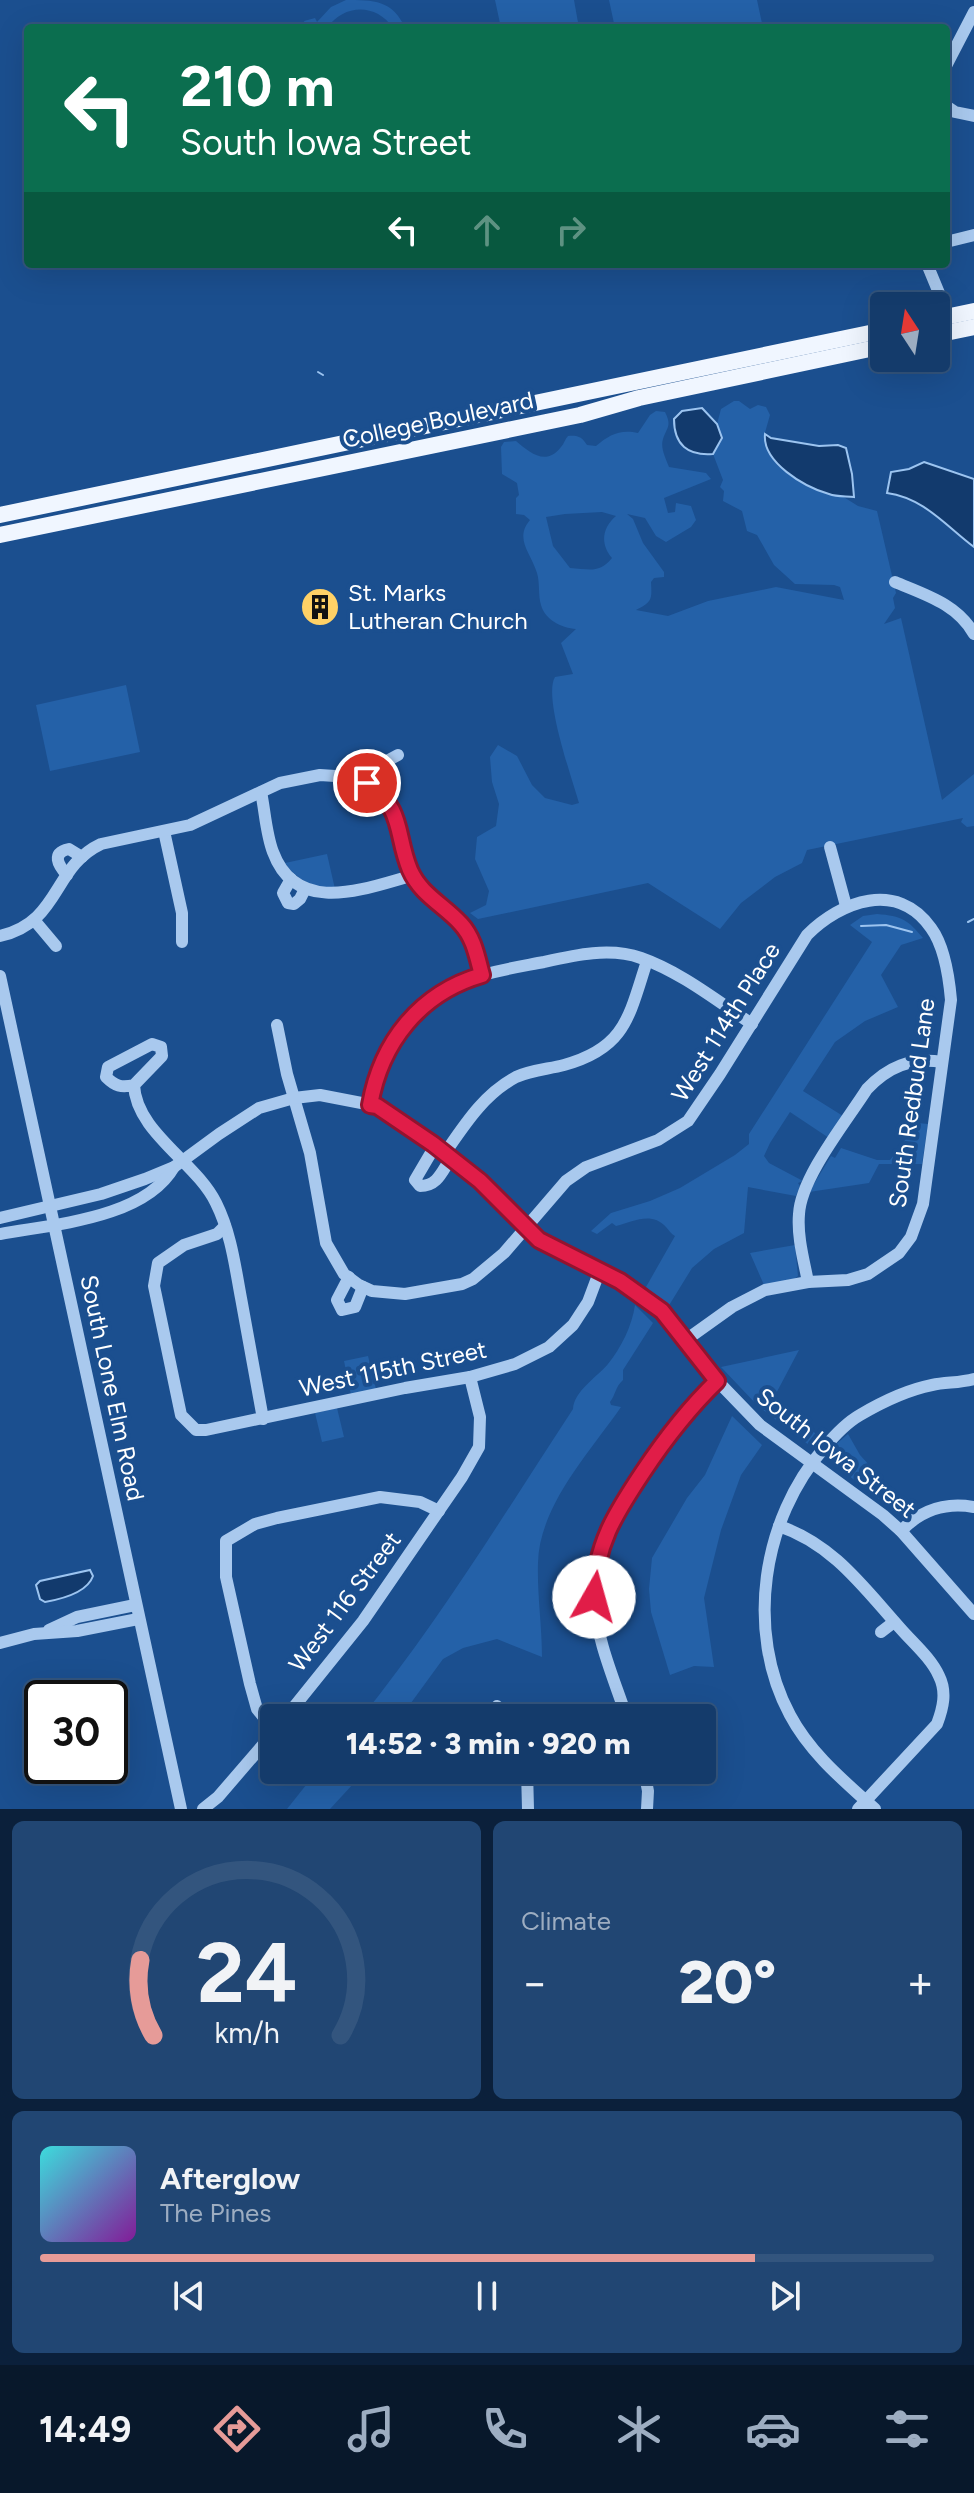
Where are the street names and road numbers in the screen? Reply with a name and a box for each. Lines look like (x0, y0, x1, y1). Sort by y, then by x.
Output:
street label: College Boulevard (340, 385, 536, 454)
street label: West 114th Place (665, 937, 786, 1107)
street label: South Redbud Lane (882, 996, 941, 1210)
street label: South Lone Elm Road (74, 1272, 151, 1504)
street label: West 115th Street (297, 1335, 489, 1403)
street label: South Iowa Street (751, 1381, 922, 1524)
street label: West 116 Street (283, 1526, 407, 1677)

